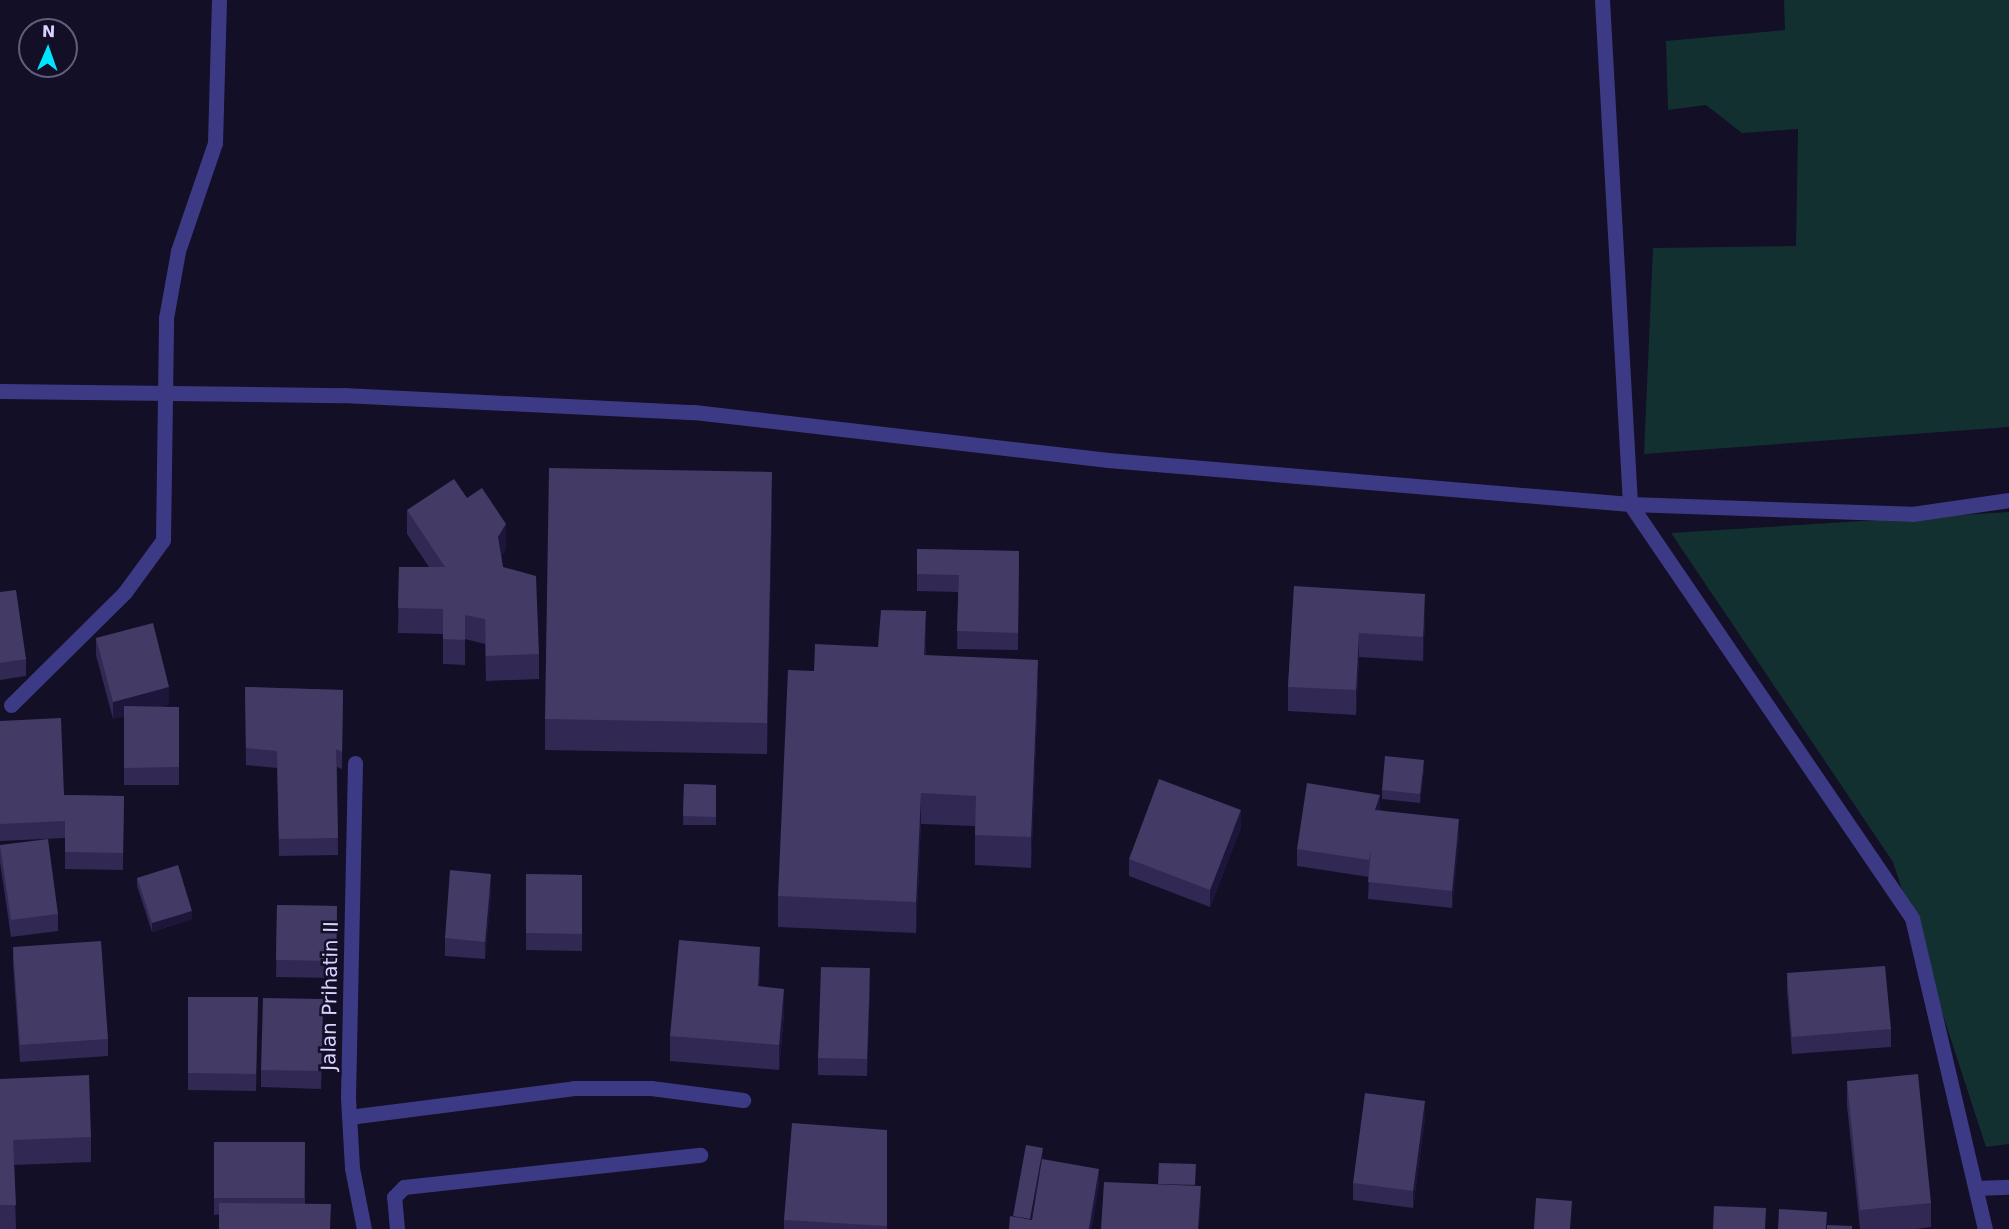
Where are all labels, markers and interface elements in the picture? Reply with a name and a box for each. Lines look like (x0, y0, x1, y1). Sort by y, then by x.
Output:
north arrow (18, 18, 78, 78)
text: N (42, 22, 56, 41)
street label: Jalan Prihatin II (317, 921, 343, 1071)

